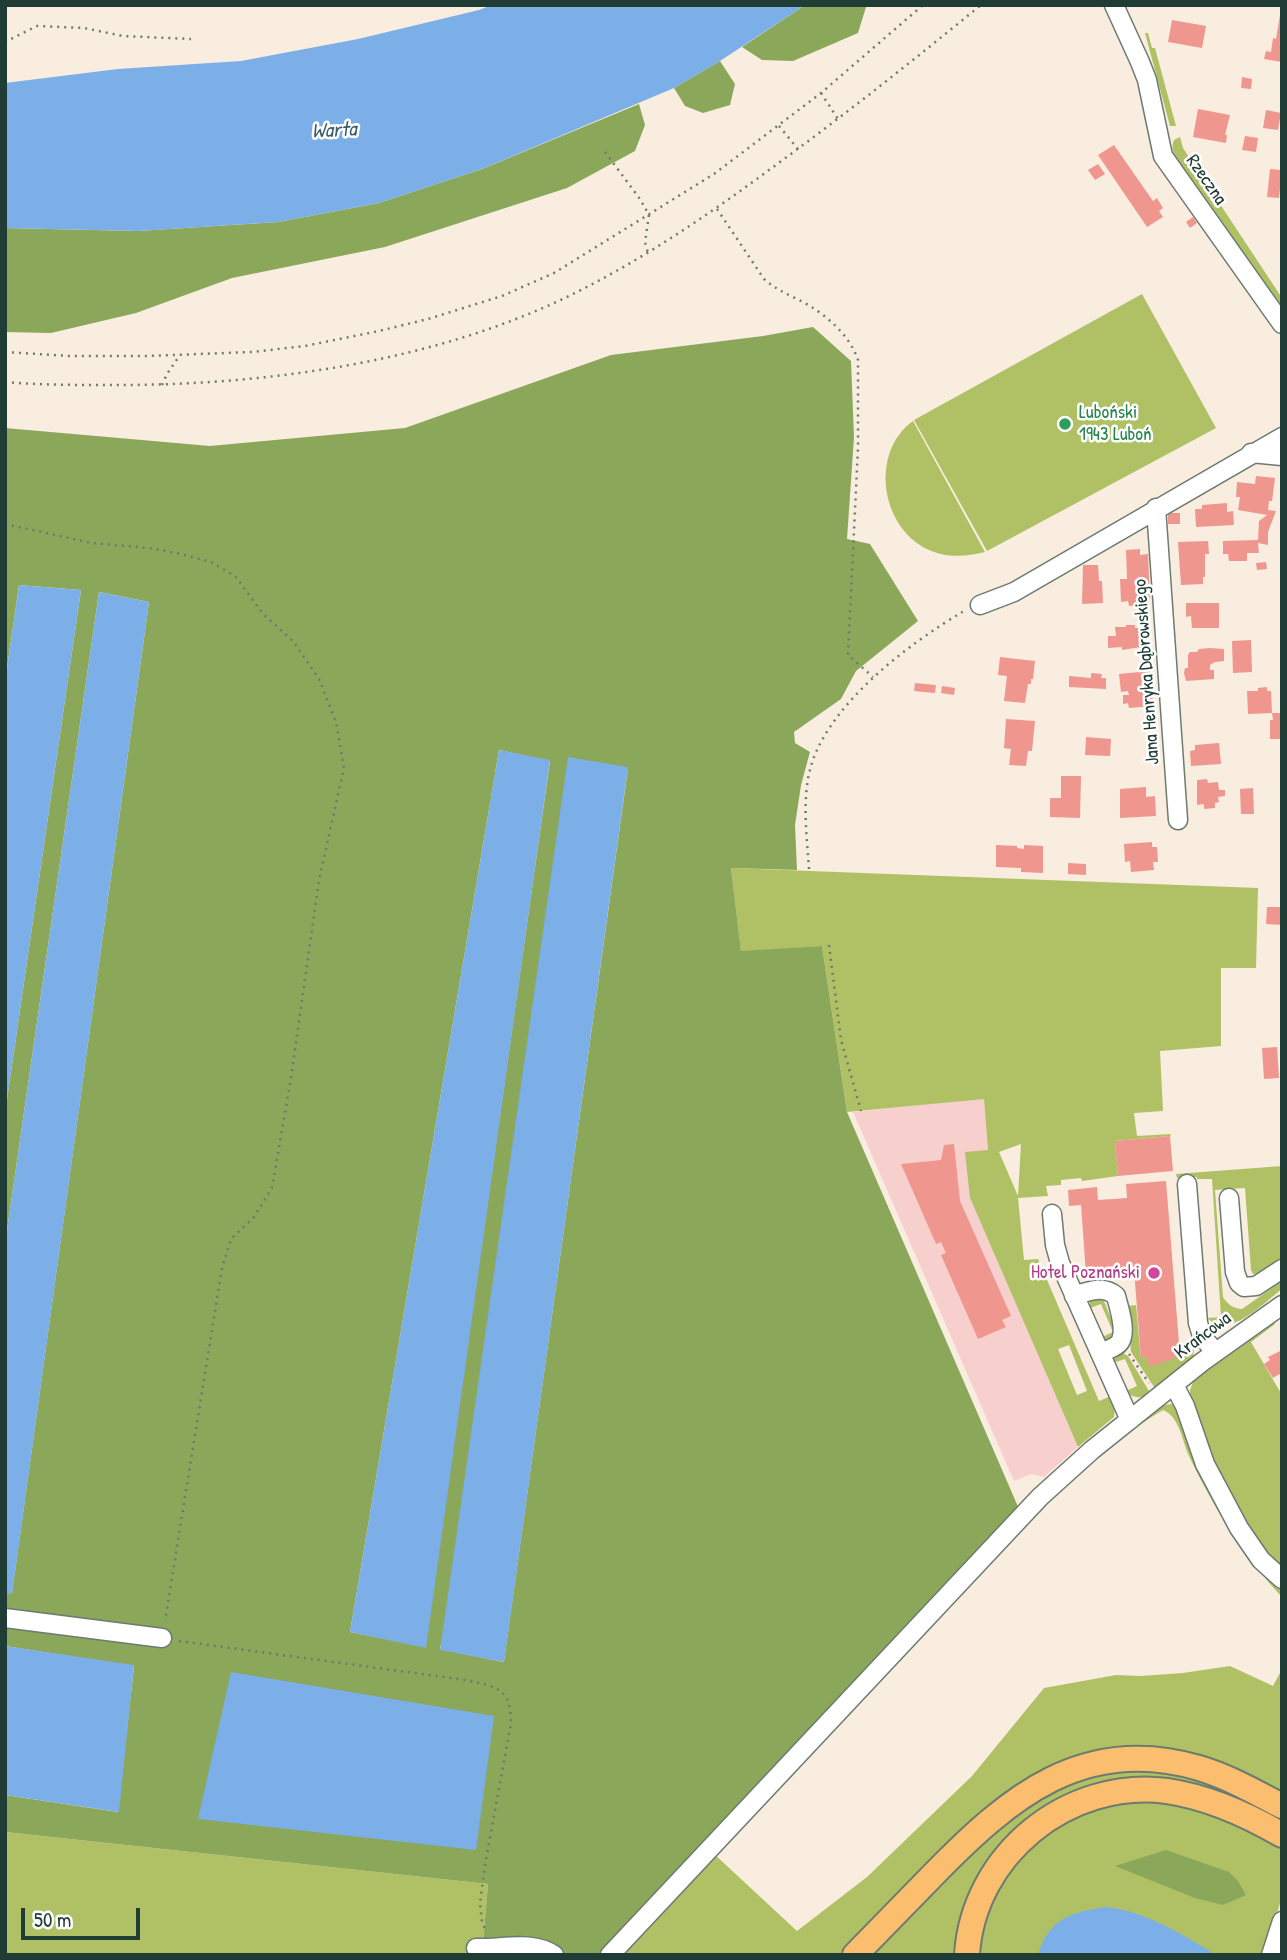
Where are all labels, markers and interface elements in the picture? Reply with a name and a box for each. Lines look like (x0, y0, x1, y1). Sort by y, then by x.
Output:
water label: Warta (311, 117, 357, 145)
street label: Rzeczna (1181, 151, 1231, 209)
place label: Luboński 1943 Luboń (1079, 402, 1152, 446)
marker: Luboński 1943 Luboń (1057, 416, 1073, 432)
street label: Jana Henryka Dąbrowskiego (1129, 578, 1165, 766)
place label: Hotel Poznański (1031, 1262, 1140, 1284)
marker: Hotel Poznański (1146, 1265, 1162, 1281)
street label: Krańcowa (1170, 1307, 1236, 1365)
scale bar (24, 1894, 144, 1938)
text: 50 m (34, 1905, 71, 1934)

